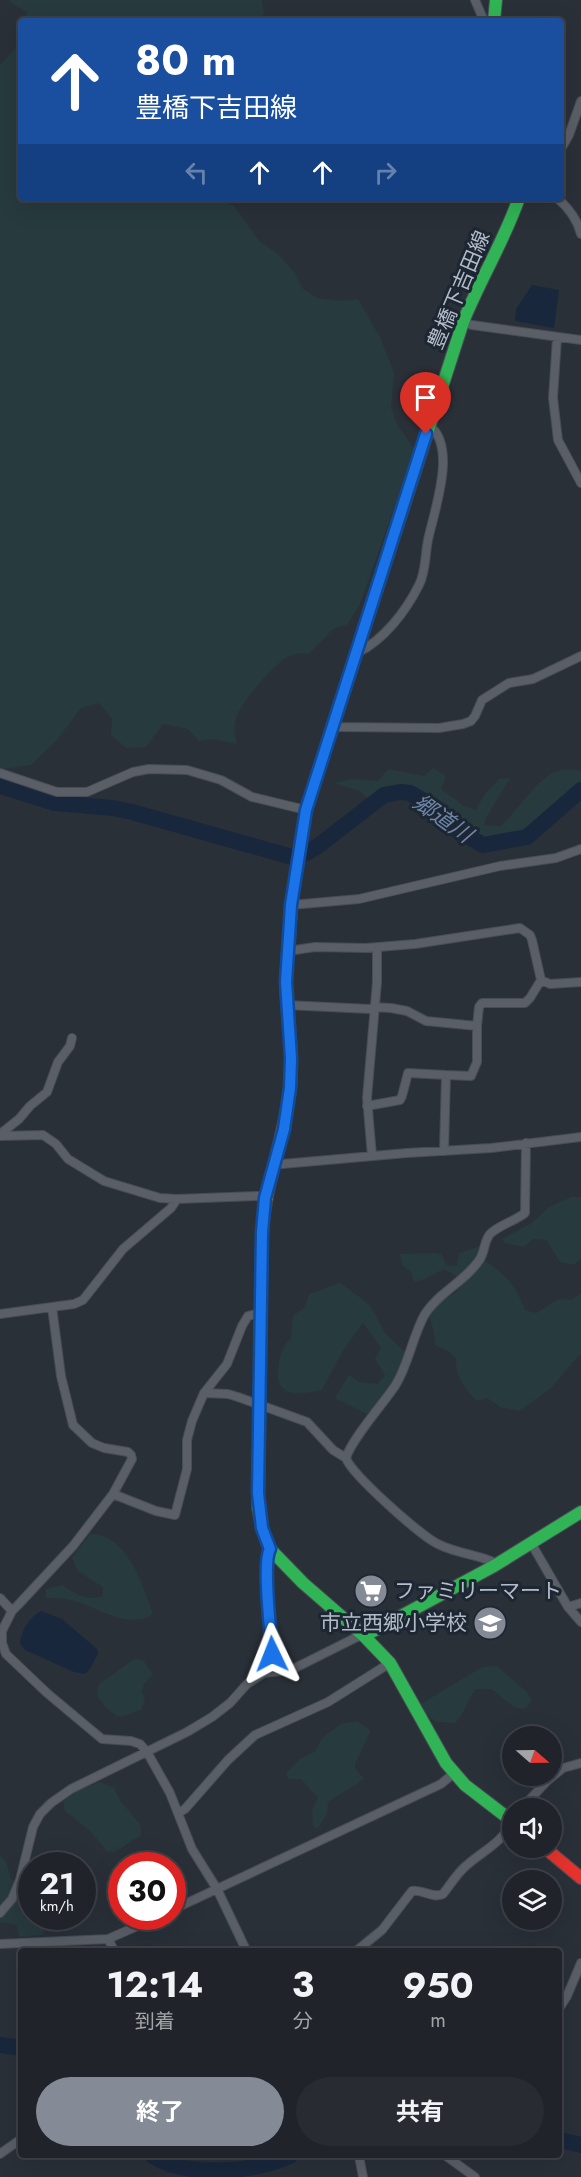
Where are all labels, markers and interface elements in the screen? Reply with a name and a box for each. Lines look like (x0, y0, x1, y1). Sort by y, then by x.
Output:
text: 80 m (135, 30, 236, 91)
icon: ahead (36, 42, 114, 120)
text: 豊橋下吉田線 (135, 88, 297, 127)
icon: left (180, 156, 213, 189)
icon: ahead (243, 156, 276, 189)
icon: ahead (306, 156, 339, 189)
icon: right (369, 156, 402, 189)
street label: 豊橋下吉田線 (421, 226, 497, 354)
pin (400, 372, 451, 434)
icon: arrive (409, 381, 442, 414)
water label: 郷道川 (407, 786, 481, 851)
supermarket icon: ファミリーマート (353, 1573, 389, 1609)
place label: ファミリーマート (394, 1576, 562, 1606)
school or university icon: 市立西郷小学校 (472, 1605, 508, 1641)
place label: 市立西郷小学校 (320, 1608, 467, 1638)
position arrow (240, 1622, 304, 1686)
north arrow (502, 1726, 562, 1786)
map controls (502, 1726, 562, 1930)
button: sound (502, 1798, 562, 1858)
speed limit sign: 30 (108, 1852, 186, 1930)
text: 21 (40, 1862, 74, 1905)
button: layers (502, 1870, 562, 1930)
text: km/h (40, 1895, 74, 1917)
text: 12:14 (106, 1958, 203, 2010)
text: 3 (292, 1958, 314, 2010)
text: 950 (402, 1959, 474, 2011)
text: m (430, 2006, 446, 2035)
text: 到着 (135, 2007, 175, 2036)
text: 分 (293, 2007, 313, 2036)
button: 終了 (36, 2077, 284, 2146)
button: 共有 (296, 2077, 544, 2146)

